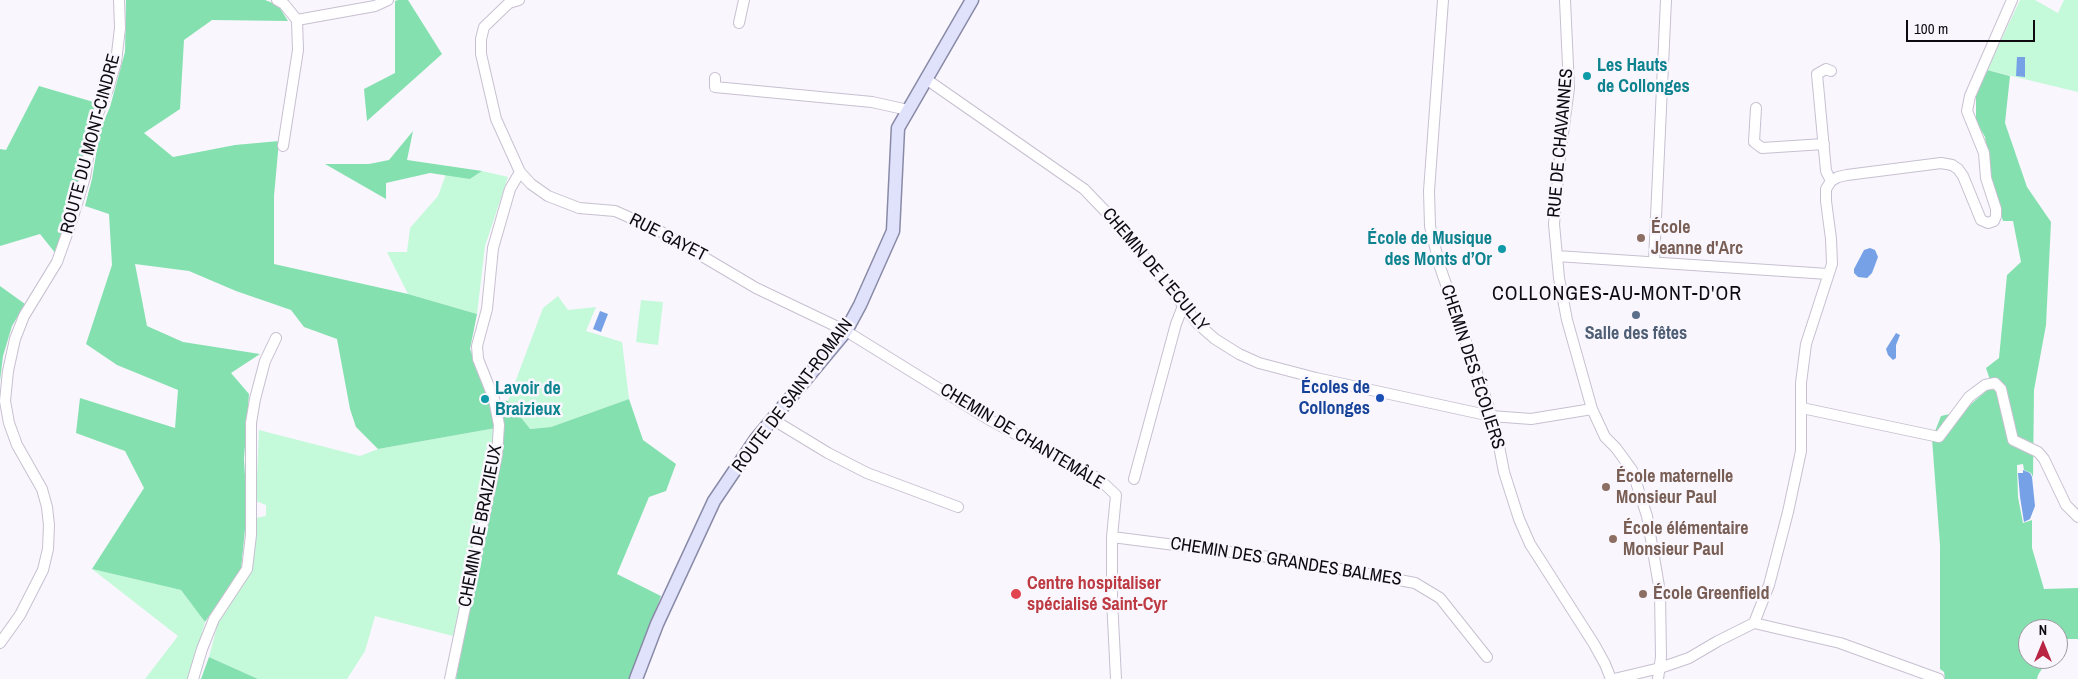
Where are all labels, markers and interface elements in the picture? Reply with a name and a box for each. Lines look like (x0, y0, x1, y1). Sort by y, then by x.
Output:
scale bar (1908, 10, 2037, 42)
text: 100 m (1914, 18, 1948, 39)
street label: ROUTE DU MONT-CINDRE (57, 52, 125, 236)
place label: Les Hauts de Collonges (1597, 55, 1690, 98)
street label: RUE DE CHAVANNES (1544, 68, 1578, 218)
marker: Les Hauts de Collonges (1581, 70, 1593, 82)
street label: CHEMIN DE L'ECULLY (1097, 204, 1213, 336)
street label: RUE GAYET (626, 209, 710, 267)
place label: École Jeanne d'Arc (1651, 217, 1743, 260)
place label: École de Musique des Monts d’Or (1367, 228, 1492, 270)
marker: École Jeanne d'Arc (1635, 232, 1647, 244)
marker: École de Musique des Monts d’Or (1496, 243, 1508, 255)
street label: CHEMIN DES ÉCOLIERS (1435, 282, 1509, 452)
district label: COLLONGES-AU-MONT-D'OR (1489, 283, 1745, 307)
marker: Salle des fêtes (1630, 309, 1642, 321)
street label: ROUTE DE SAINT-ROMAIN (728, 315, 858, 477)
place label: Salle des fêtes (1585, 323, 1687, 345)
place label: Écoles de Collonges (1299, 377, 1370, 419)
place label: Lavoir de Braizieux (495, 378, 561, 420)
street label: CHEMIN DE CHANTEMÂLE (936, 379, 1108, 495)
marker: Écoles de Collonges (1374, 392, 1386, 404)
marker: Lavoir de Braizieux (479, 393, 491, 405)
street label: CHEMIN DE BRAIZIEUX (455, 443, 507, 609)
place label: École maternelle Monsieur Paul (1616, 466, 1733, 508)
marker: École maternelle Monsieur Paul (1600, 481, 1612, 493)
place label: École élémentaire Monsieur Paul (1623, 518, 1749, 560)
street label: CHEMIN DES GRANDES BALMES (1169, 533, 1403, 591)
marker: École élémentaire Monsieur Paul (1607, 533, 1619, 545)
place label: Centre hospitaliser spécialisé Saint-Cyr (1027, 573, 1167, 616)
place label: École Greenfield (1653, 583, 1769, 605)
marker: Centre hospitaliser spécialisé Saint-Cyr (1009, 587, 1023, 601)
marker: École Greenfield (1637, 588, 1649, 600)
north arrow (2018, 619, 2068, 669)
text: N (2039, 621, 2047, 639)

